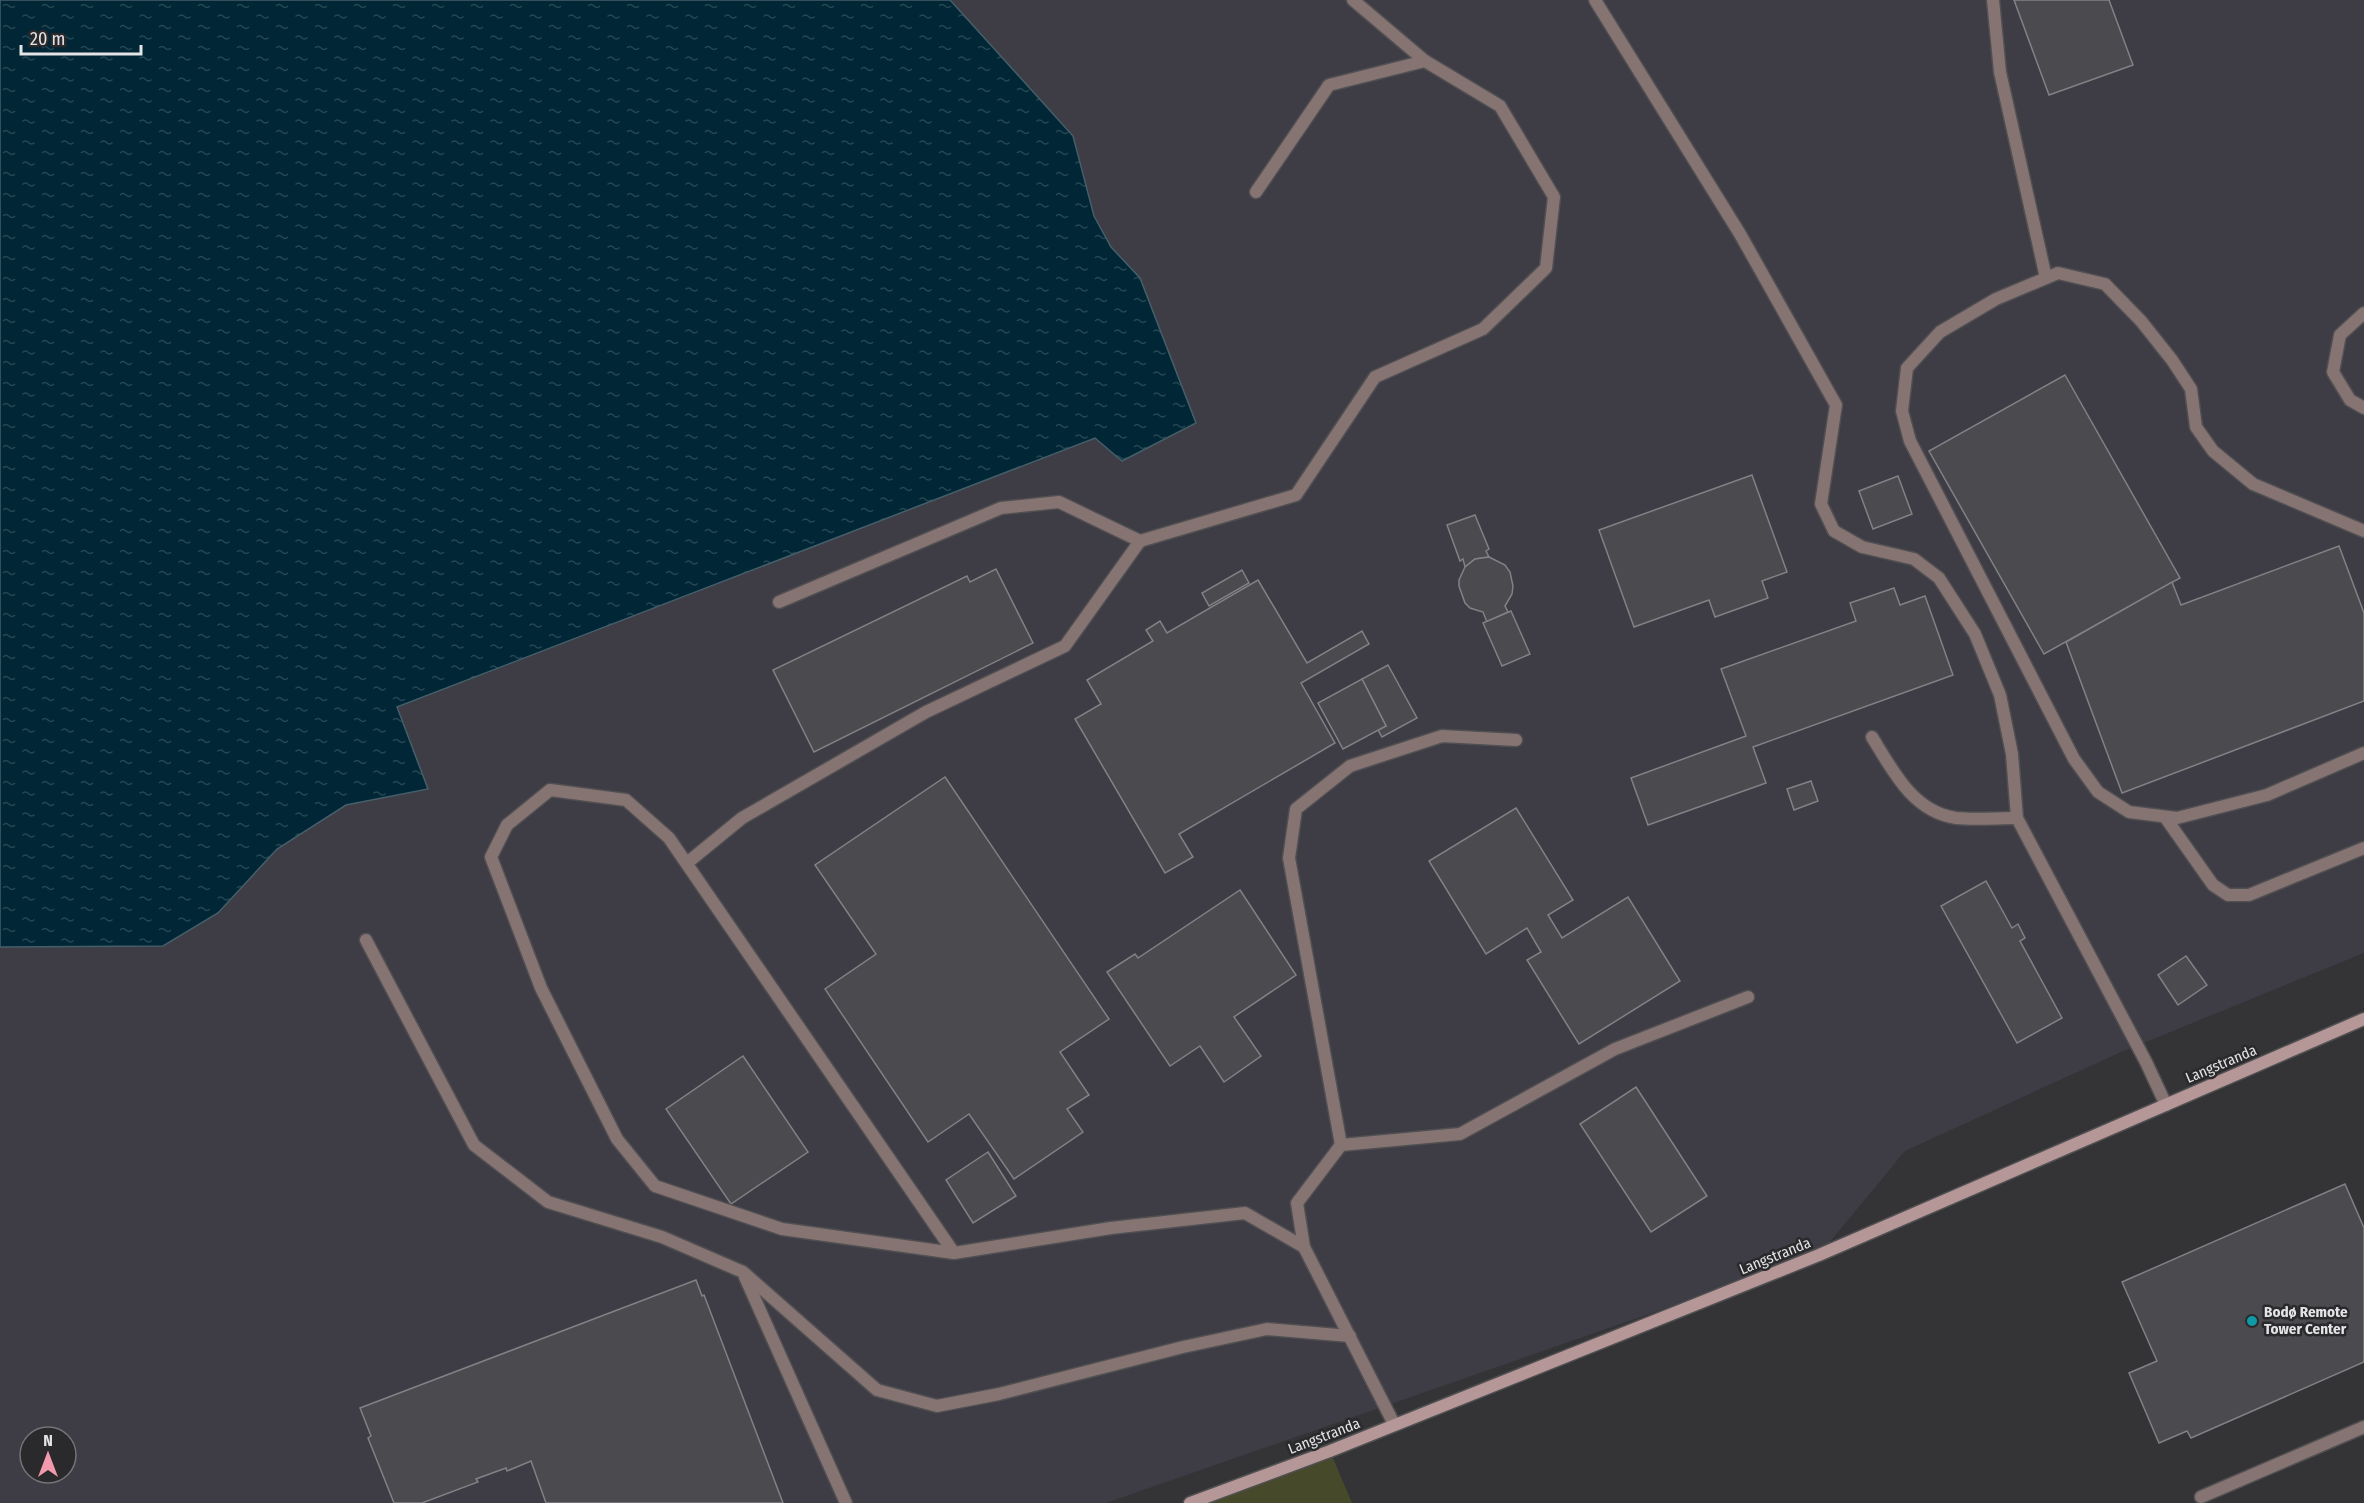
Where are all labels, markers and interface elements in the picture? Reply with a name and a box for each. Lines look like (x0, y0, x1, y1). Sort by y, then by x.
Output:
scale bar (21, 18, 141, 56)
text: 20 m (30, 28, 65, 50)
street label: Langstranda (2183, 1041, 2259, 1087)
street label: Langstranda (1737, 1234, 1813, 1278)
place label: Bodø Remote Tower Center (2264, 1303, 2348, 1338)
marker: Bodø Remote Tower Center (2245, 1314, 2259, 1328)
street label: Langstranda (1286, 1414, 1362, 1458)
north arrow (18, 1425, 78, 1485)
text: N (43, 1431, 53, 1450)

